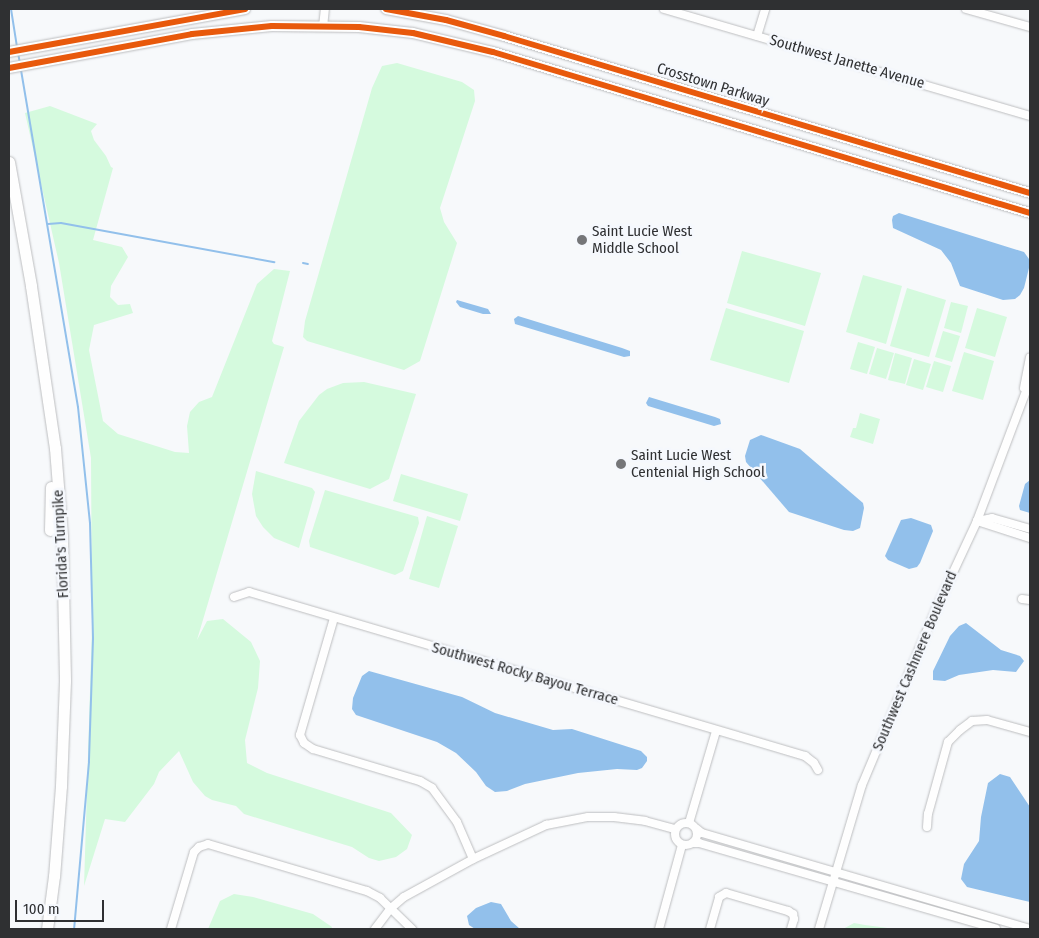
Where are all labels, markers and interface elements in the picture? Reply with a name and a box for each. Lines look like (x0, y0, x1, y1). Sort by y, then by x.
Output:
street label: Southwest Janette Avenue (767, 31, 927, 93)
street label: Crosstown Parkway (655, 59, 771, 111)
place label: Saint Lucie West Middle School (592, 222, 692, 257)
marker: Saint Lucie West Middle School (576, 234, 588, 246)
place label: Saint Lucie West Centenial High School (631, 446, 765, 481)
marker: Saint Lucie West Centenial High School (615, 458, 627, 470)
street label: Florida's Turnpike (49, 489, 73, 599)
street label: Southwest Cashmere Boulevard (869, 568, 961, 754)
street label: Southwest Rocky Bayou Terrace (430, 639, 620, 709)
scale bar (18, 890, 106, 922)
text: 100 m (23, 900, 60, 918)

